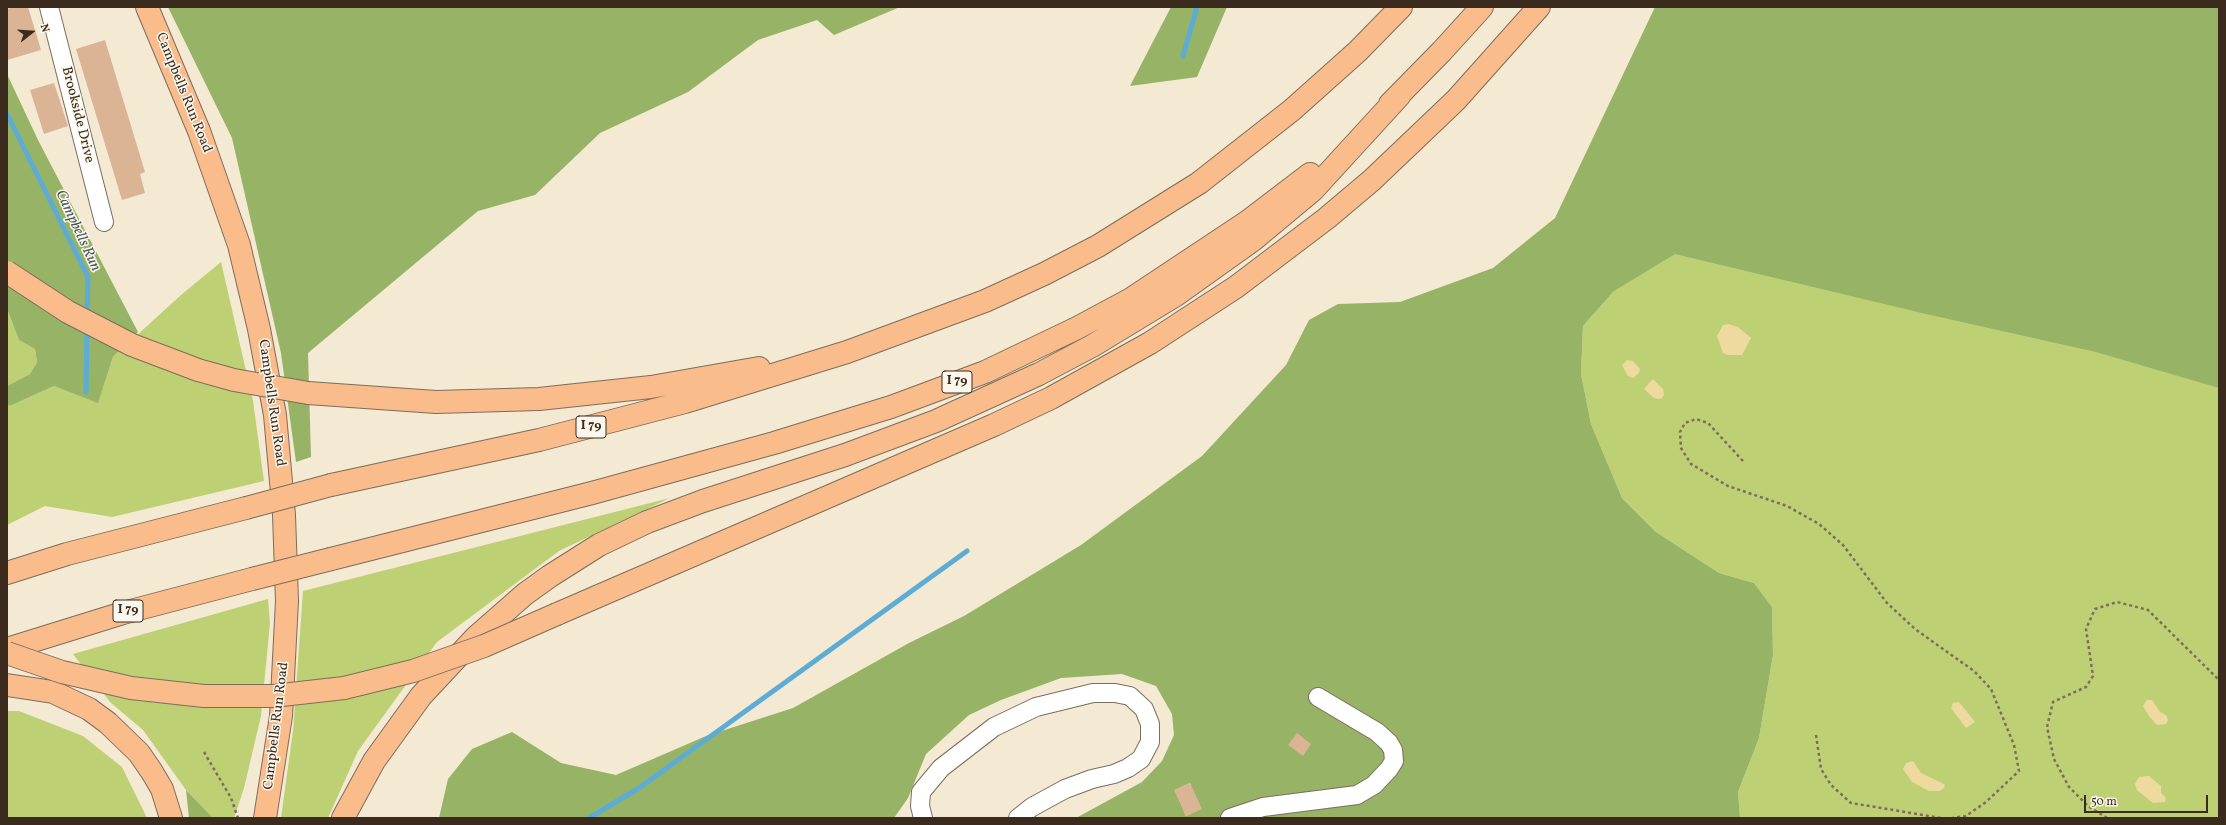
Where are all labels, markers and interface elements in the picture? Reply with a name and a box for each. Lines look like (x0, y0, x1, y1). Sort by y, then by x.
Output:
north arrow (12, 12, 52, 52)
text: N (36, 22, 52, 34)
street label: Campbells Run Road (151, 30, 215, 156)
street label: Brookside Drive (57, 65, 97, 165)
water label: Campbells Run (50, 187, 104, 275)
street label: Campbells Run Road (254, 338, 288, 468)
road number: I 79 (942, 371, 972, 393)
road number: I 79 (576, 416, 606, 438)
road number: I 79 (113, 600, 143, 622)
street label: Campbells Run Road (261, 661, 293, 791)
scale bar (2086, 787, 2210, 813)
text: 50 m (2091, 794, 2117, 810)

